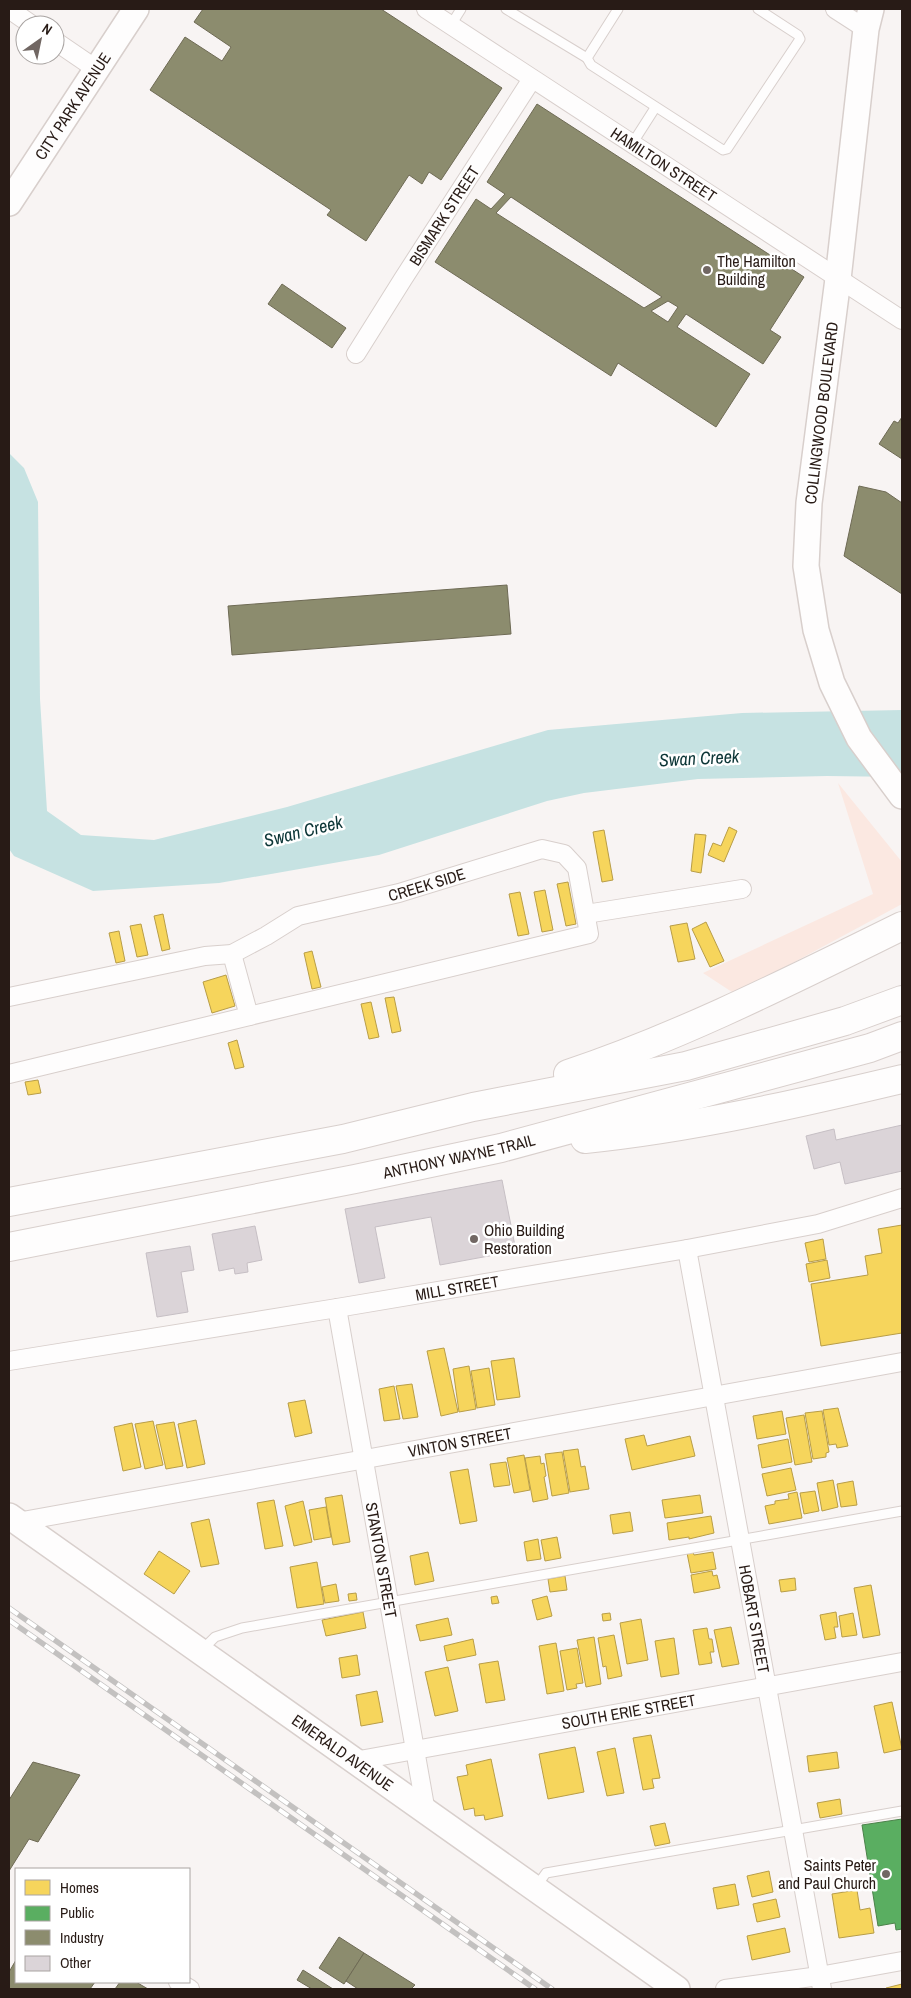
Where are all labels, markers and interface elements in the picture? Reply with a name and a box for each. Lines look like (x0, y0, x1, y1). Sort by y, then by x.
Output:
north arrow (15, 15, 65, 65)
text: N (39, 19, 55, 39)
street label: CITY PARK AVENUE (29, 48, 116, 164)
street label: HAMILTON STREET (607, 122, 721, 207)
street label: BISMARK STREET (404, 161, 484, 270)
place label: The Hamilton Building (717, 250, 796, 290)
marker: The Hamilton Building (701, 264, 713, 276)
street label: COLLINGWOOD BOULEVARD (799, 321, 843, 505)
water label: Swan Creek (658, 743, 740, 773)
water label: Swan Creek (261, 809, 346, 853)
street label: CREEK SIDE (386, 862, 468, 906)
street label: ANTHONY WAYNE TRAIL (380, 1128, 538, 1184)
place label: Ohio Building Restoration (484, 1219, 565, 1259)
marker: Ohio Building Restoration (468, 1233, 480, 1245)
street label: MILL STREET (414, 1270, 500, 1306)
street label: VINTON STREET (406, 1422, 513, 1462)
street label: STANTON STREET (361, 1501, 403, 1620)
street label: HOBART STREET (734, 1563, 775, 1675)
street label: SOUTH ERIE STREET (560, 1689, 697, 1734)
street label: EMERALD AVENUE (288, 1709, 398, 1796)
place label: Saints Peter and Paul Church (778, 1854, 877, 1894)
legend (15, 1868, 190, 1983)
marker: Saints Peter and Paul Church (880, 1868, 892, 1880)
text: Homes (60, 1877, 99, 1898)
text: Public (60, 1902, 94, 1923)
text: Industry (60, 1927, 105, 1948)
text: Other (60, 1952, 91, 1973)

